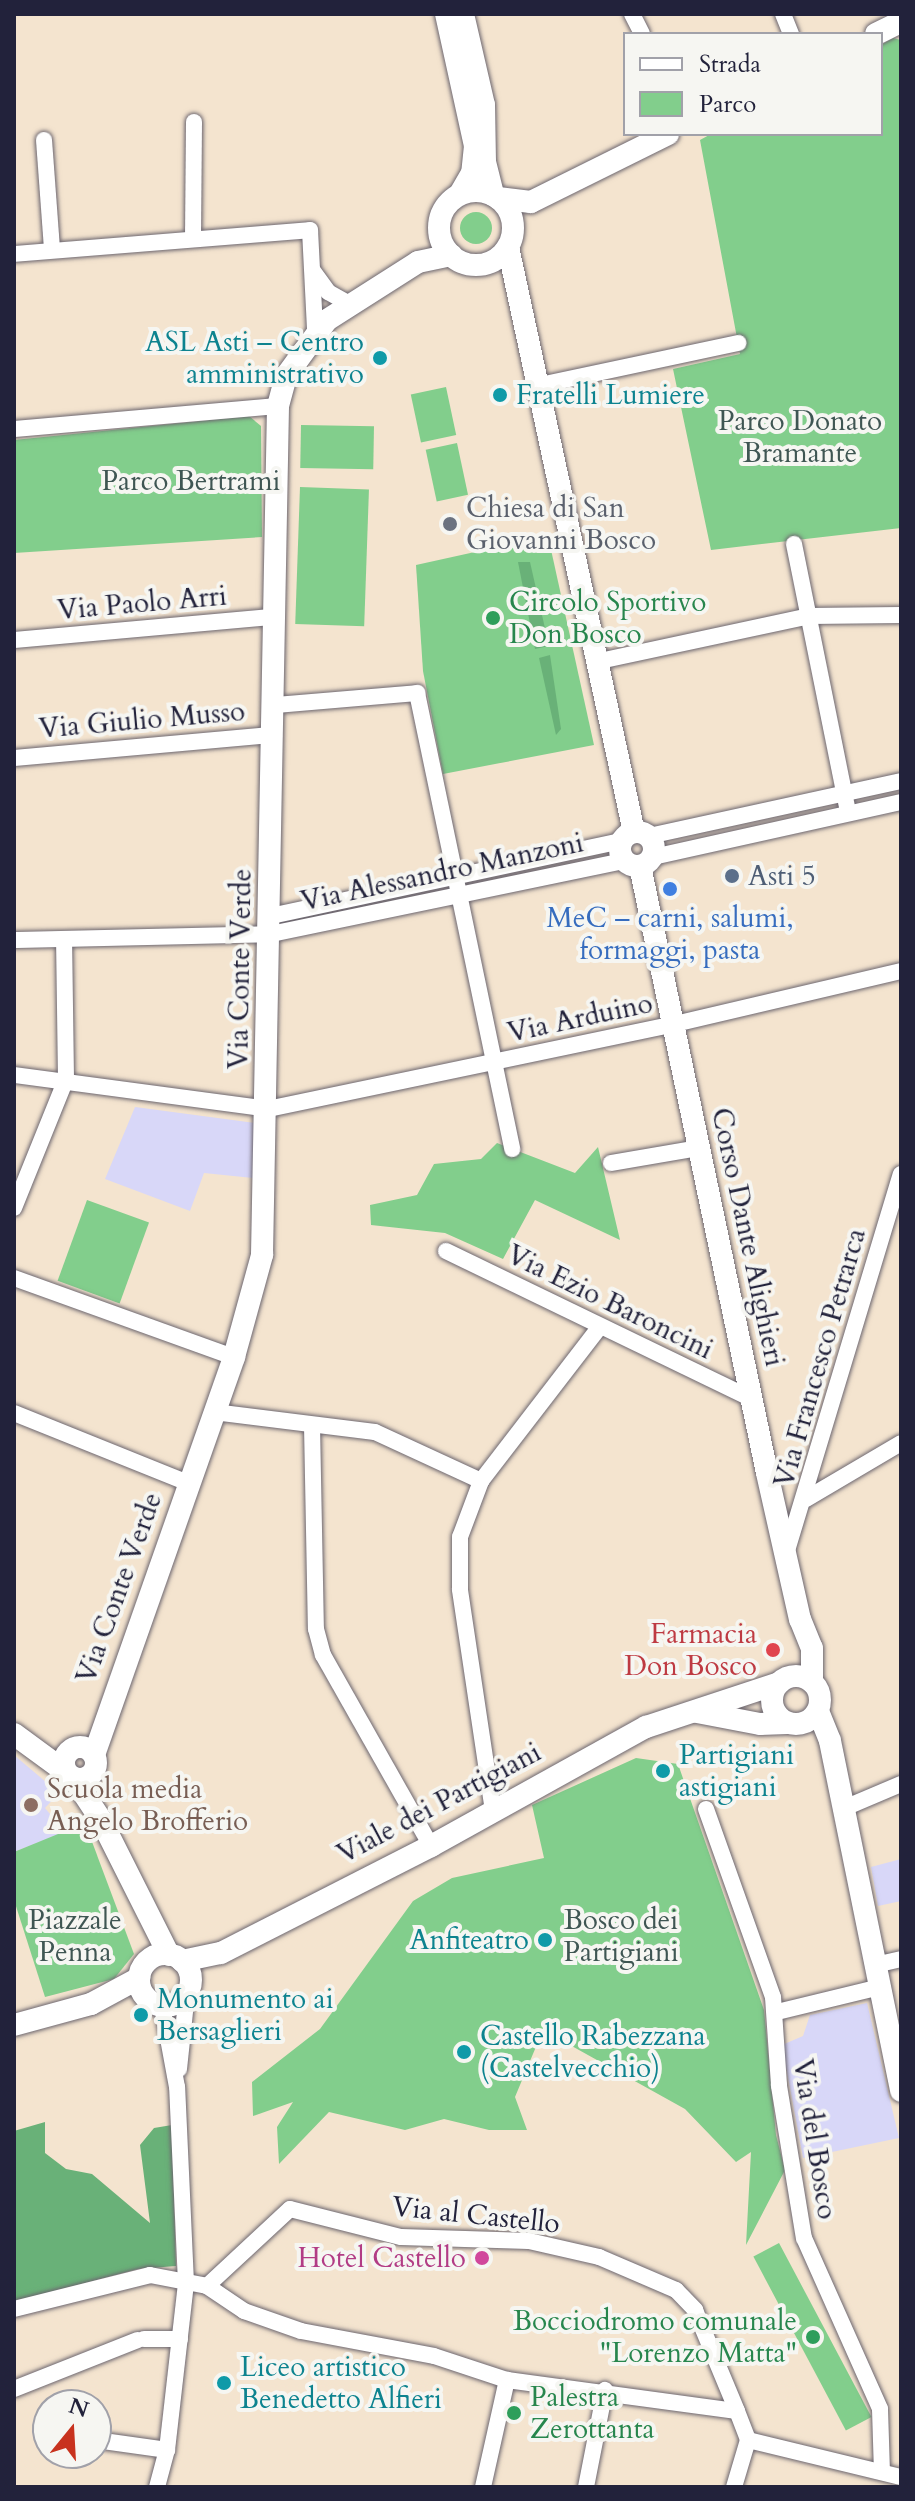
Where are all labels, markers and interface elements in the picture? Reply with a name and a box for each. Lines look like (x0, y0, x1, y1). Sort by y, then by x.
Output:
legend (623, 32, 883, 136)
text: Strada (699, 48, 761, 81)
text: Parco (699, 88, 756, 121)
place label: ASL Asti – Centro amministrativo (145, 325, 364, 391)
marker: ASL Asti – Centro amministrativo (371, 349, 389, 367)
place label: Fratelli Lumiere (516, 378, 705, 412)
marker: Fratelli Lumiere (491, 386, 509, 404)
park label: Parco Donato Bramante (718, 404, 882, 470)
park label: Parco Bertrami (102, 464, 280, 498)
place label: Chiesa di San Giovanni Bosco (466, 491, 656, 557)
marker: Chiesa di San Giovanni Bosco (441, 515, 459, 533)
street label: Via Paolo Arri (56, 579, 228, 627)
place label: Circolo Sportivo Don Bosco (509, 585, 706, 651)
marker: Circolo Sportivo Don Bosco (484, 609, 502, 627)
street label: Via Giulio Musso (38, 694, 246, 746)
street label: Via Alessandro Manzoni (298, 826, 586, 918)
place label: Asti 5 (748, 859, 816, 893)
marker: Asti 5 (723, 867, 741, 885)
street label: Via Conte Verde (221, 868, 259, 1070)
marker: MeC – carni, salumi, formaggi, pasta (661, 880, 679, 898)
place label: MeC – carni, salumi, formaggi, pasta (546, 901, 794, 967)
street label: Via Arduino (504, 986, 656, 1050)
street label: Corso Dante Alighieri (704, 1105, 792, 1369)
street label: Via Francesco Petrarca (767, 1225, 873, 1491)
street label: Via Ezio Baroncini (501, 1238, 719, 1366)
street label: Via Conte Verde (69, 1488, 169, 1688)
place label: Farmacia Don Bosco (624, 1617, 757, 1683)
marker: Farmacia Don Bosco (764, 1641, 782, 1659)
street label: Viale dei Partigiani (331, 1735, 547, 1871)
place label: Partigiani astigiani (679, 1738, 794, 1804)
marker: Partigiani astigiani (654, 1762, 672, 1780)
place label: Scuola media Angelo Brofferio (47, 1772, 248, 1838)
marker: Scuola media Angelo Brofferio (22, 1796, 40, 1814)
park label: Piazzale Penna (28, 1903, 122, 1969)
park label: Bosco dei Partigiani (563, 1903, 679, 1969)
place label: Anfiteatro (410, 1923, 529, 1957)
marker: Anfiteatro (536, 1931, 554, 1949)
place label: Monumento ai Bersaglieri (157, 1982, 334, 2048)
marker: Monumento ai Bersaglieri (132, 2006, 150, 2024)
place label: Castello Rabezzana (Castelvecchio) (480, 2019, 706, 2085)
marker: Castello Rabezzana (Castelvecchio) (455, 2043, 473, 2061)
street label: Via del Bosco (786, 2056, 844, 2222)
street label: Via al Castello (390, 2189, 562, 2241)
place label: Hotel Castello (297, 2241, 466, 2275)
marker: Hotel Castello (473, 2249, 491, 2267)
place label: Bocciodromo comunale "Lorenzo Matta" (513, 2304, 797, 2370)
marker: Bocciodromo comunale "Lorenzo Matta" (804, 2328, 822, 2346)
place label: Liceo artistico Benedetto Alfieri (240, 2350, 442, 2416)
marker: Liceo artistico Benedetto Alfieri (215, 2374, 233, 2392)
place label: Palestra Zerottanta (530, 2380, 655, 2446)
north arrow (32, 2389, 112, 2469)
text: N (65, 2391, 93, 2425)
marker: Palestra Zerottanta (505, 2404, 523, 2422)

